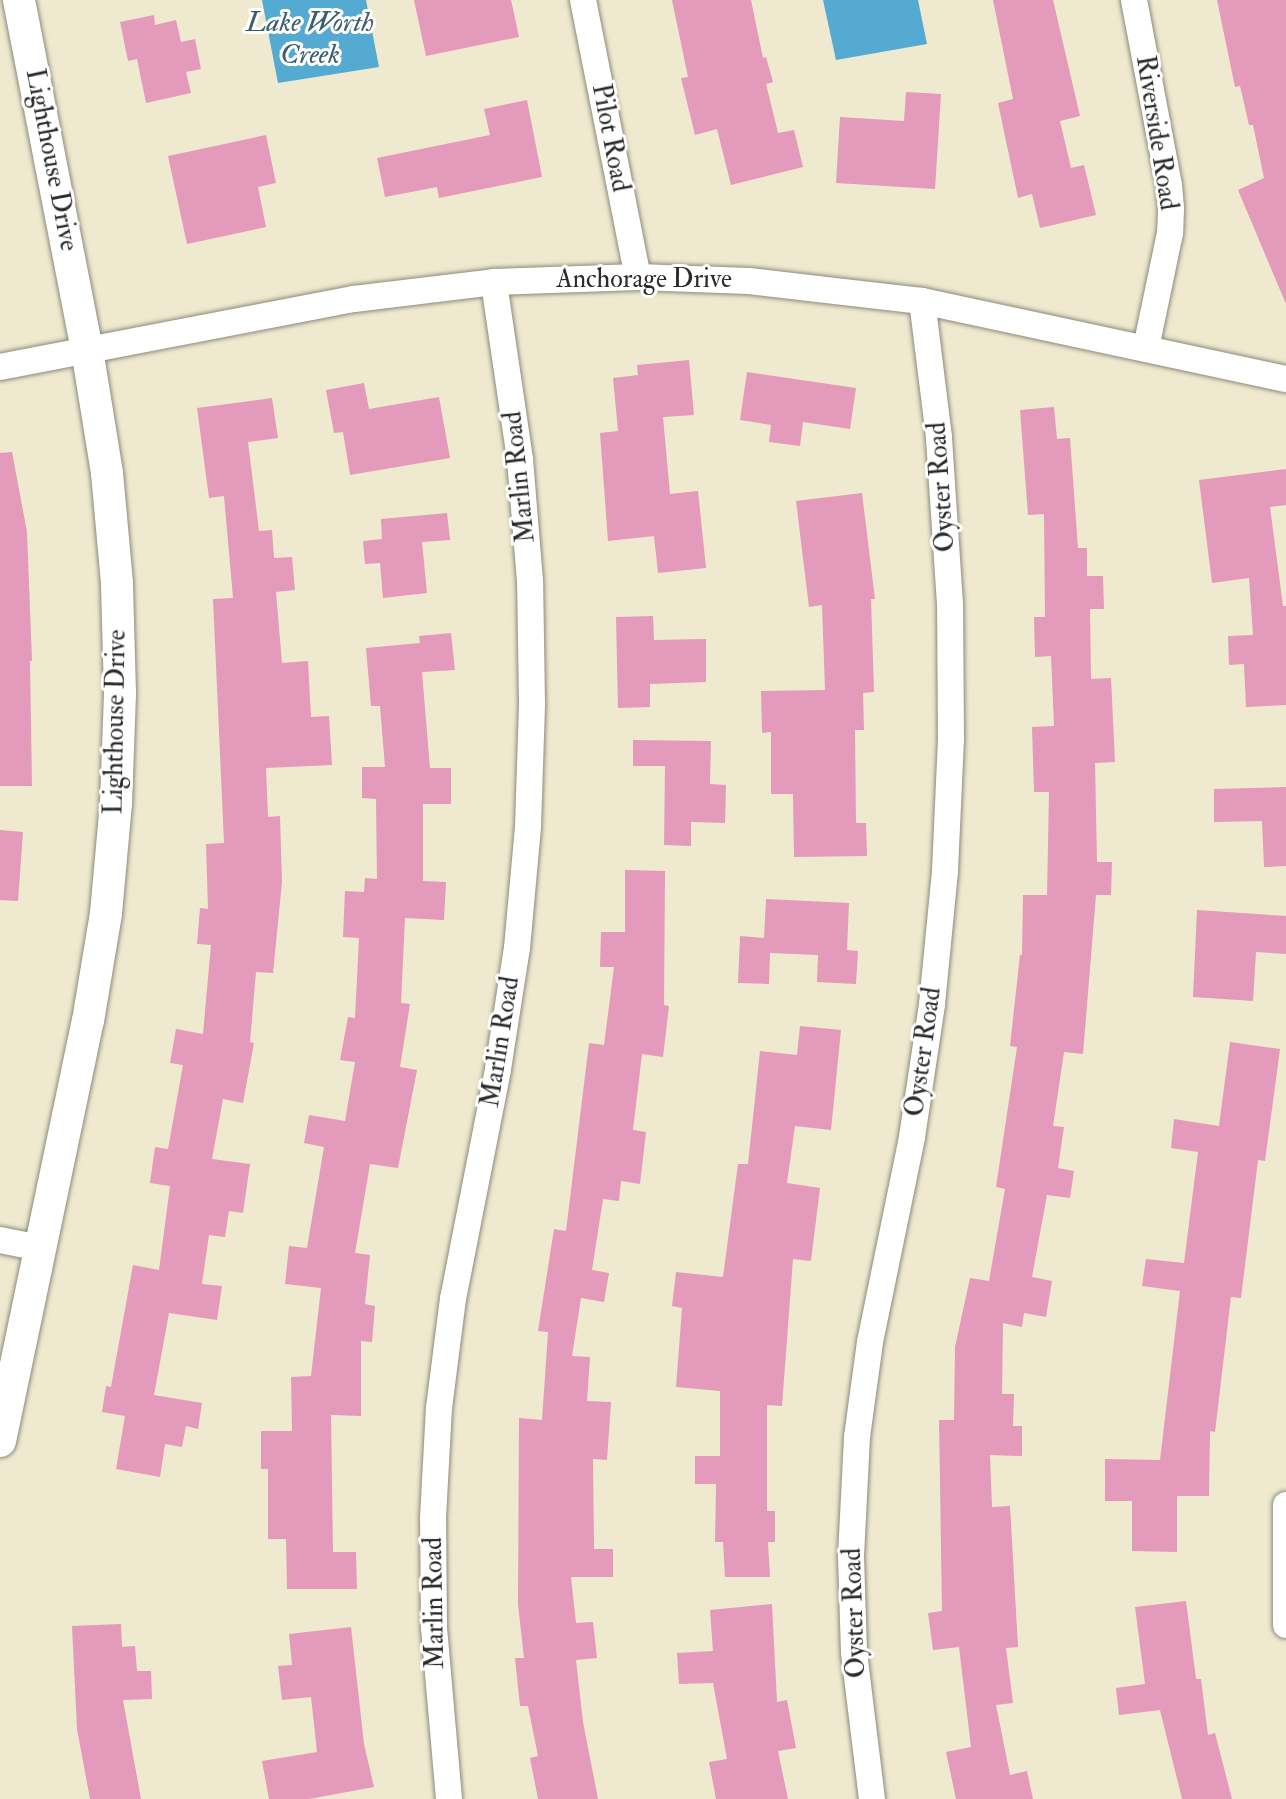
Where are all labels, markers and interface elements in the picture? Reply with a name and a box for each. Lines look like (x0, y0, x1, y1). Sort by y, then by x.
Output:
water label: Lake Worth Creek (246, 6, 374, 72)
street label: Riverside Road (1128, 53, 1184, 213)
street label: Lighthouse Drive (18, 66, 84, 254)
street label: Pilot Road (584, 81, 636, 195)
street label: Anchorage Drive (556, 264, 732, 296)
street label: Marlin Road (498, 410, 542, 544)
street label: Oyster Road (922, 421, 962, 553)
street label: Lighthouse Drive (99, 629, 133, 815)
street label: Marlin Road (475, 974, 527, 1110)
street label: Oyster Road (899, 985, 949, 1119)
street label: Marlin Road (418, 1537, 452, 1669)
street label: Oyster Road (837, 1547, 873, 1679)

